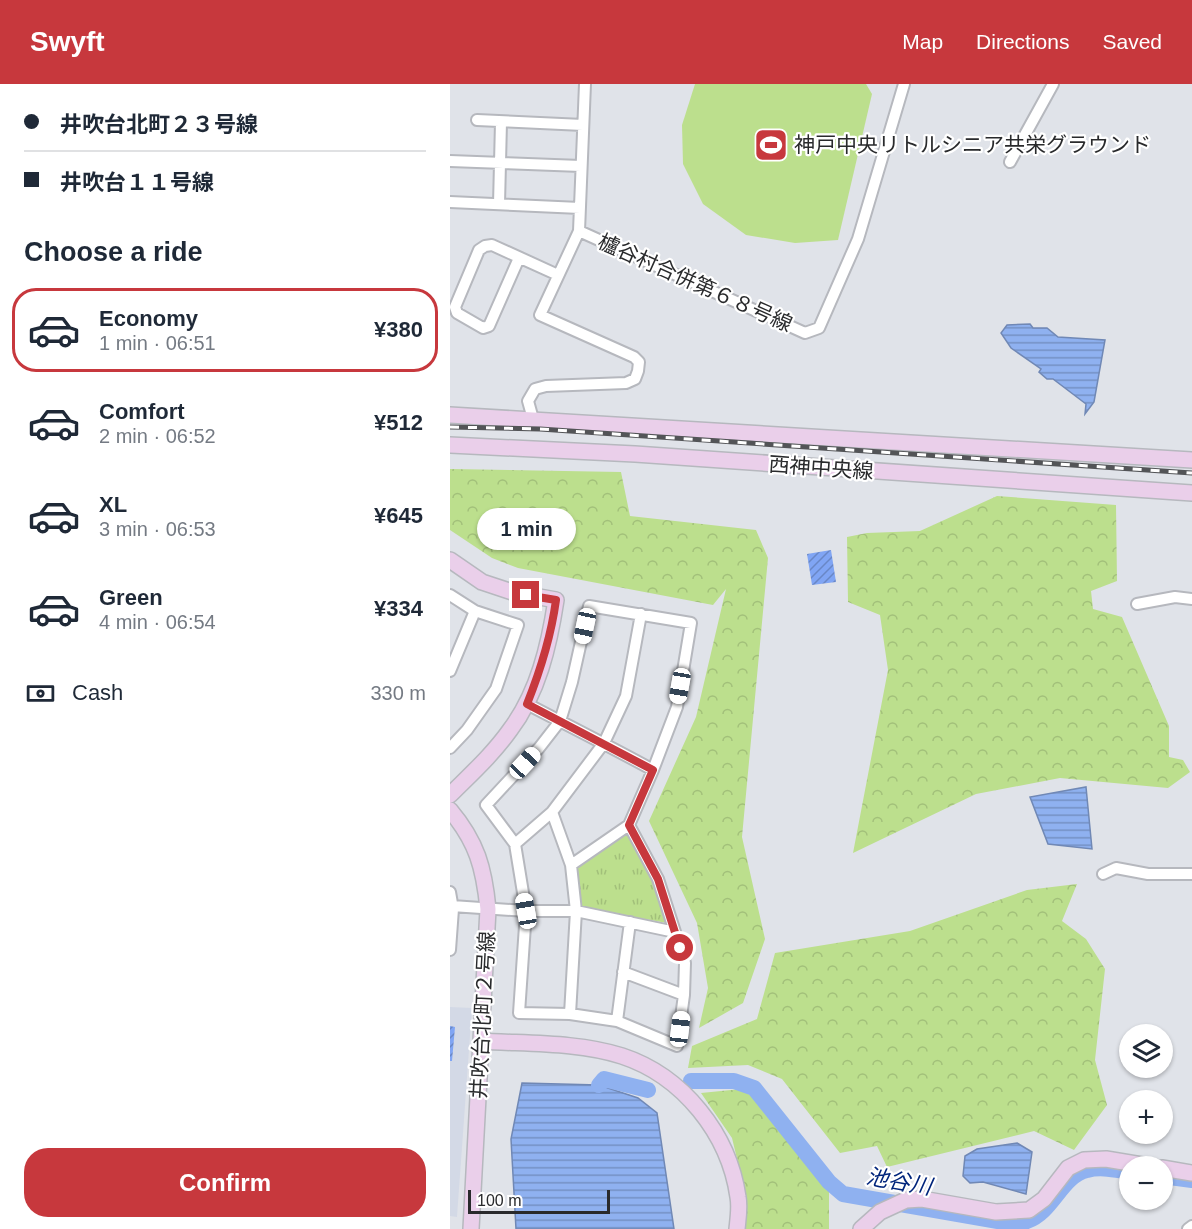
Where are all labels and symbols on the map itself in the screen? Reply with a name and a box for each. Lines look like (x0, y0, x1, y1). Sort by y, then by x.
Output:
sports icon: 神戸中央リトルシニア共栄グラウンド (753, 127, 789, 163)
place label: 神戸中央リトルシニア共栄グラウンド (794, 133, 1151, 156)
street label: 櫨谷村合併第６８号線 (595, 229, 796, 336)
street label: 西神中央線 (768, 452, 874, 483)
callout: 1 min (476, 508, 575, 550)
route end (512, 581, 539, 608)
car (572, 607, 598, 645)
car (668, 667, 692, 705)
car (506, 744, 544, 782)
car (514, 892, 538, 930)
street label: 井吹台北町２号線 (467, 930, 498, 1099)
route start (666, 934, 693, 961)
car (669, 1010, 691, 1048)
water label: 池谷川 (864, 1163, 936, 1200)
scale bar (468, 1187, 610, 1214)

